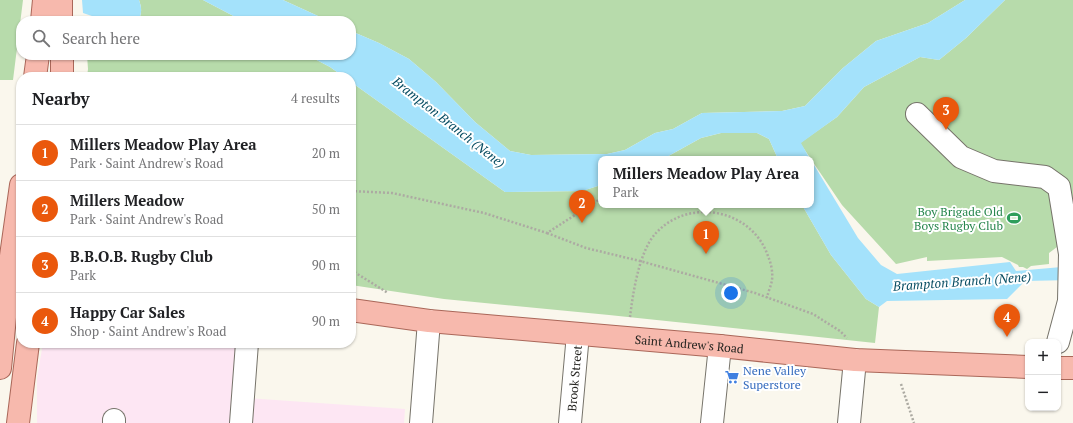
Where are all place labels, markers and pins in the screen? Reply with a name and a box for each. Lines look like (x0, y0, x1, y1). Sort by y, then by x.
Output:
pin: 3 (933, 97, 959, 130)
pin: 2 (569, 190, 595, 223)
place label: Boy Brigade Old Boys Rugby Club (914, 204, 1003, 233)
sports icon: Boy Brigade Old Boys Rugby Club (1006, 210, 1022, 226)
pin: 1 (693, 221, 719, 254)
pin: 4 (994, 304, 1020, 337)
place label: Nene Valley Superstore (743, 363, 807, 392)
supermarket icon: Nene Valley Superstore (724, 369, 740, 385)

